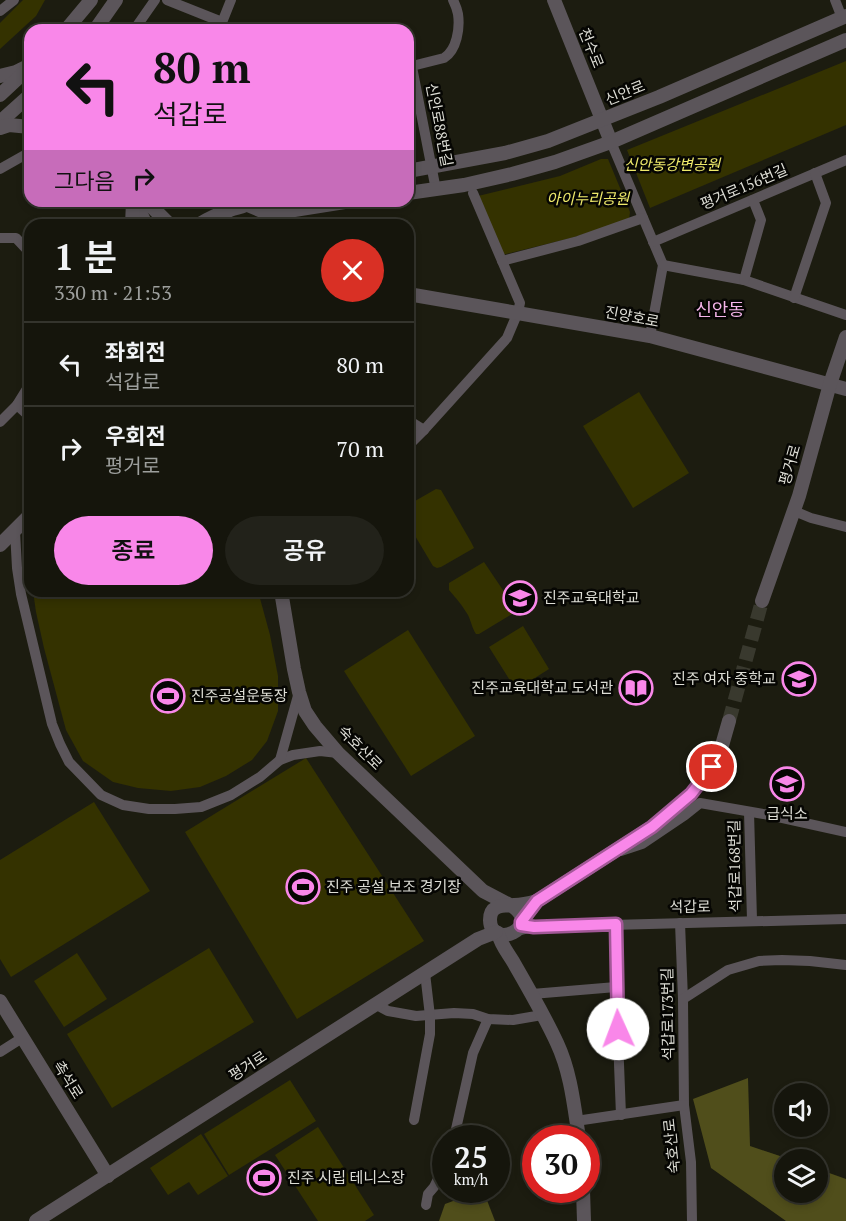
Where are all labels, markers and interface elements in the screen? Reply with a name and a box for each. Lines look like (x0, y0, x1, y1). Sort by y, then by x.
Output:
street label: 천수로 (575, 25, 609, 71)
text: 80 m (153, 39, 251, 95)
icon: left (54, 48, 132, 126)
street label: 신안로 (602, 75, 648, 109)
street label: 신안로88번길 (422, 81, 458, 168)
text: 석갑로 (153, 96, 228, 132)
park label: 신안동강변공원 (624, 154, 721, 174)
street label: 평거로156번길 (697, 159, 790, 213)
icon: right (127, 162, 160, 195)
text: 그다음 (54, 166, 115, 195)
park label: 아이누리공원 (547, 188, 631, 208)
text: 1 분 (54, 233, 117, 280)
button: close (321, 239, 384, 302)
text: 330 m · 21:53 (54, 279, 172, 306)
district label: 신안동 (695, 297, 745, 321)
street label: 진양호로 (603, 301, 661, 331)
text: 좌회전 (105, 337, 166, 366)
icon: left (54, 348, 87, 381)
text: 80 m (336, 350, 384, 379)
text: 석갑로 (105, 368, 160, 395)
text: 우회전 (105, 421, 166, 450)
icon: right (54, 432, 87, 465)
text: 70 m (336, 434, 384, 463)
street label: 평거로 (774, 442, 804, 487)
text: 평거로 (105, 452, 160, 479)
button: 종료 (54, 516, 213, 585)
button: 공유 (225, 516, 384, 585)
school or university icon: 진주교육대학교 (502, 580, 538, 616)
place label: 진주교육대학교 (543, 587, 640, 607)
school or university icon: 진주 여자 중학교 (781, 661, 817, 697)
place label: 진주 여자 중학교 (672, 668, 776, 688)
library icon: 진주교육대학교 도서관 (618, 670, 654, 706)
place label: 진주교육대학교 도서관 (471, 677, 613, 697)
sports icon: 진주공설운동장 (150, 678, 186, 714)
place label: 진주공설운동장 (191, 685, 288, 705)
street label: 숙호산로 (334, 721, 387, 774)
pin (686, 741, 737, 792)
icon: arrive (695, 750, 728, 783)
school or university icon: 급식소 (769, 766, 805, 802)
place label: 급식소 (766, 803, 808, 823)
street label: 석갑로168번길 (723, 819, 745, 913)
sports icon: 진주 공설 보조 경기장 (285, 869, 321, 905)
place label: 진주 공설 보조 경기장 (326, 876, 461, 896)
street label: 석갑로 (669, 896, 711, 916)
street label: 석갑로173번길 (656, 967, 678, 1061)
position arrow (586, 997, 650, 1061)
street label: 평거로 (225, 1045, 270, 1085)
street label: 촉석로 (49, 1057, 88, 1102)
map controls (774, 1083, 828, 1203)
button: sound (774, 1083, 828, 1137)
street label: 숙호산로 (658, 1118, 684, 1175)
speed limit sign: 30 (522, 1125, 600, 1203)
text: 25 (454, 1137, 488, 1177)
button: layers (774, 1149, 828, 1203)
sports icon: 진주 시립 테니스장 (246, 1160, 282, 1196)
place label: 진주 시립 테니스장 (287, 1167, 405, 1187)
text: km/h (454, 1169, 488, 1189)

